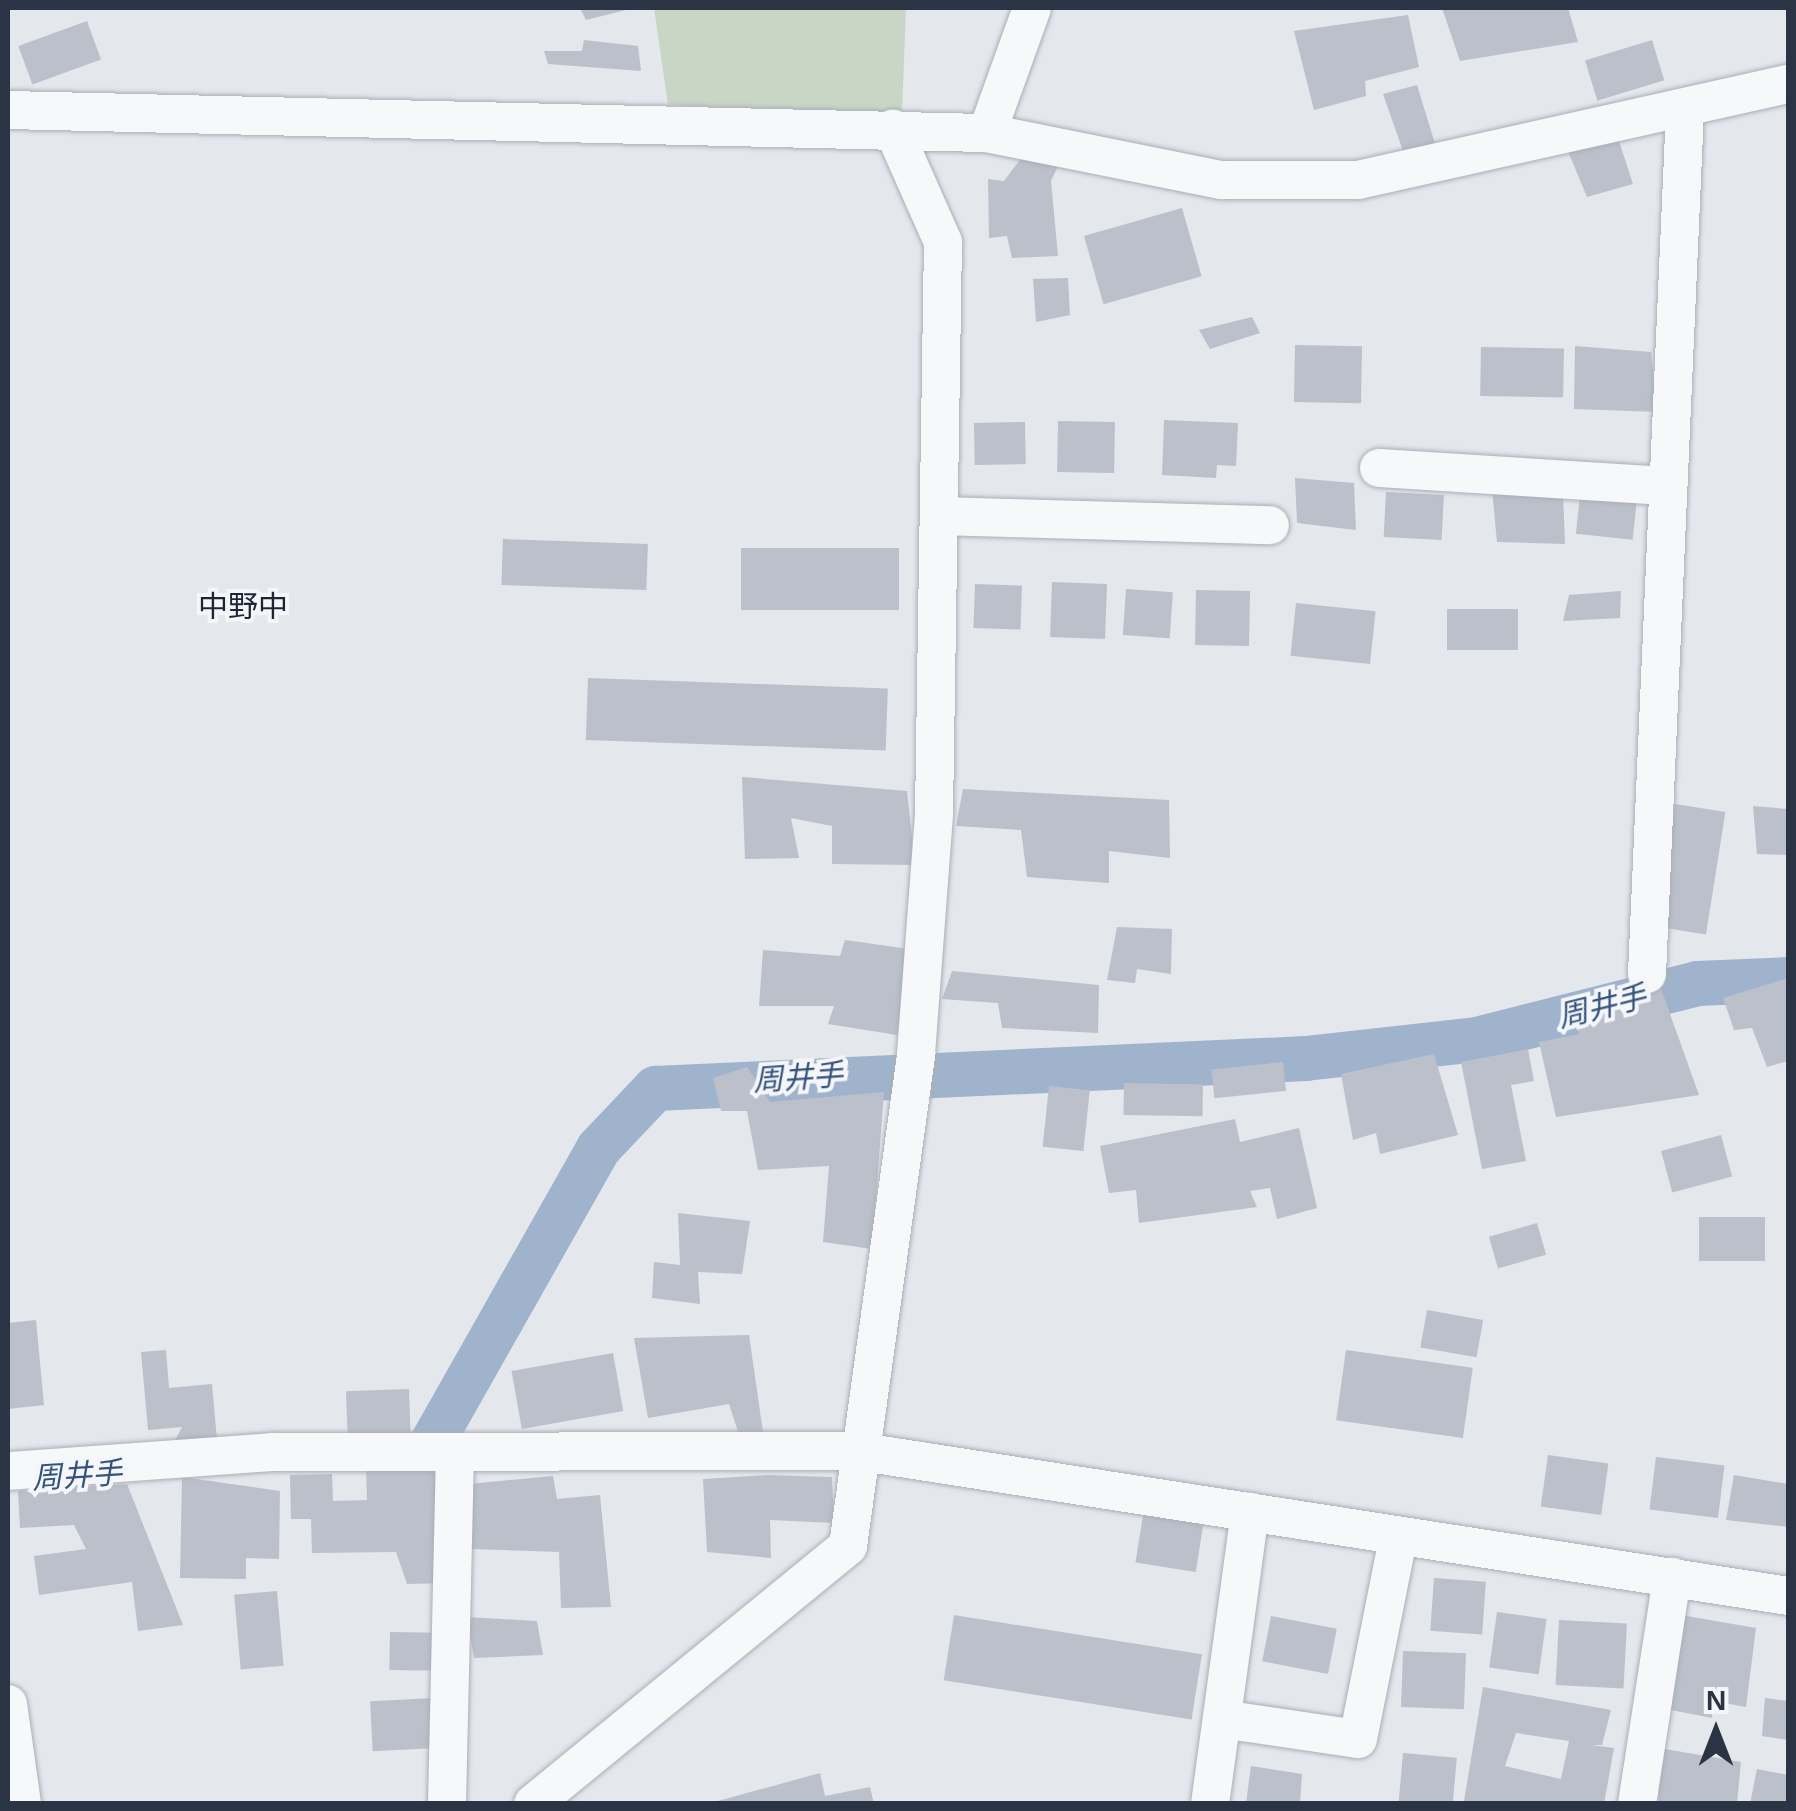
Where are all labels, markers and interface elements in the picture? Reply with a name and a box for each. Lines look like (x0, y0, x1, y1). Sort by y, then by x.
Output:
district label: 中野中 (198, 589, 288, 625)
water label: 周井手 (1554, 979, 1650, 1035)
water label: 周井手 (752, 1057, 844, 1099)
water label: 周井手 (31, 1455, 123, 1497)
north arrow (1666, 1681, 1766, 1781)
text: N (1706, 1685, 1726, 1716)

